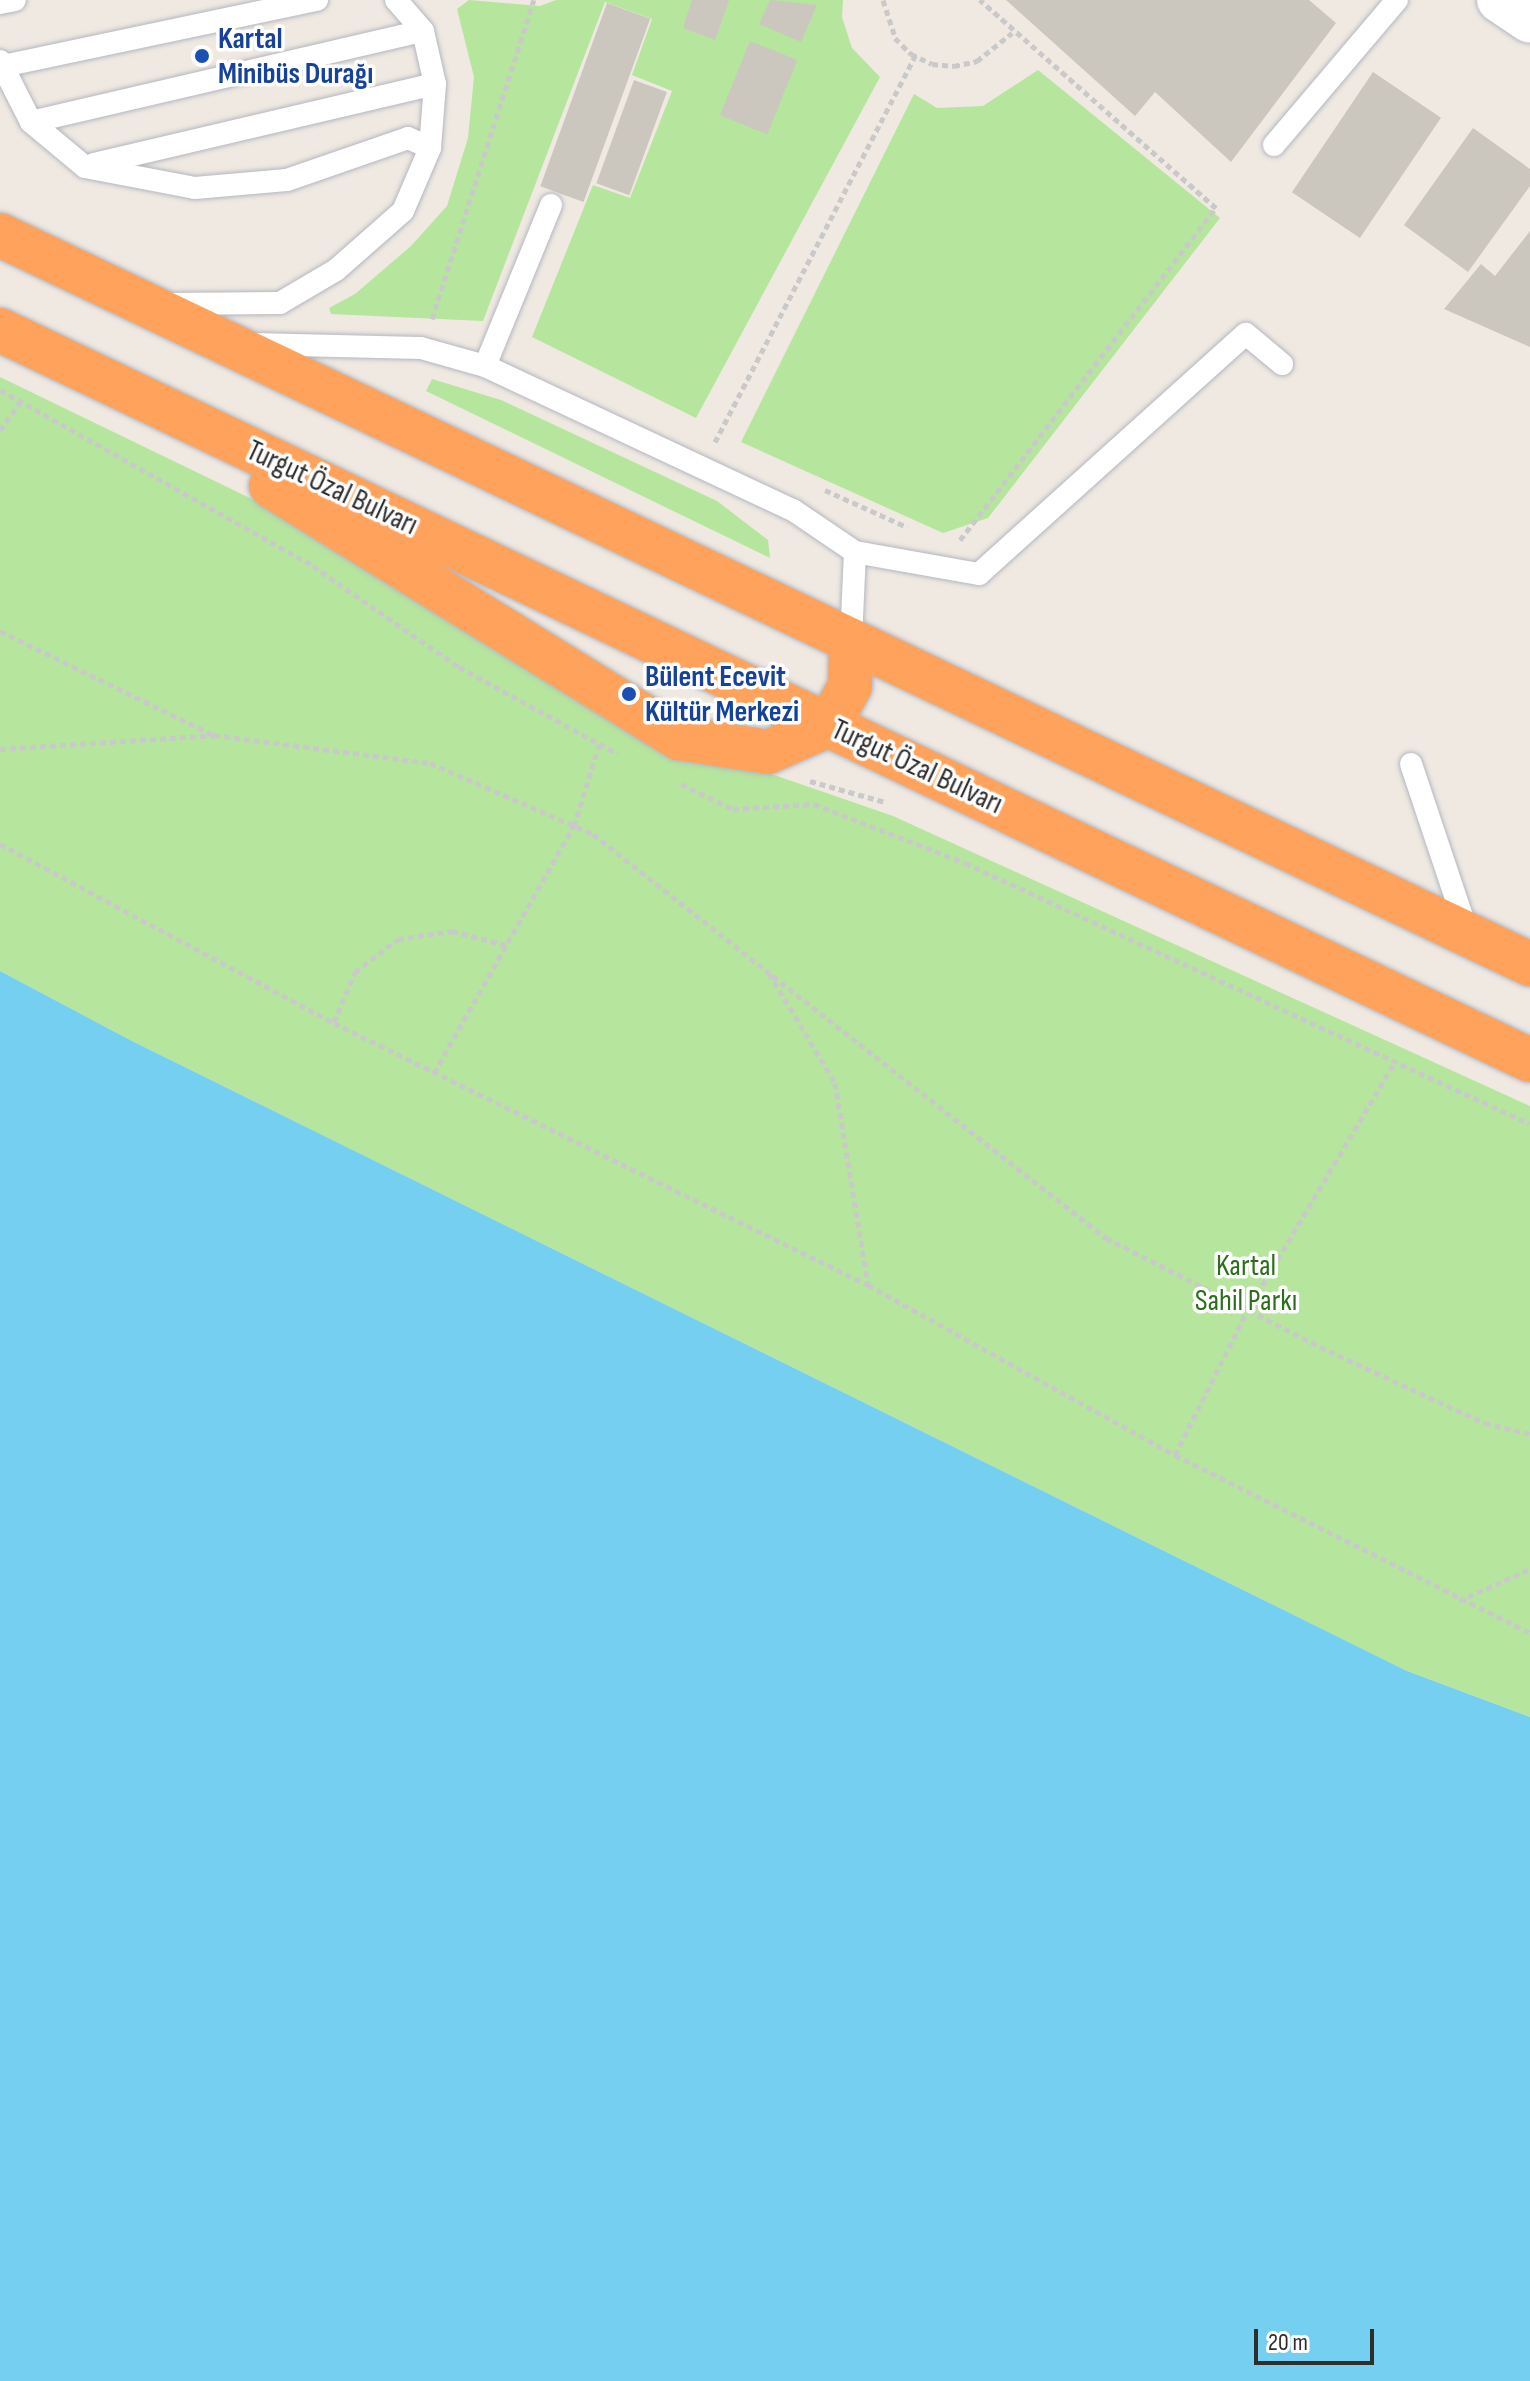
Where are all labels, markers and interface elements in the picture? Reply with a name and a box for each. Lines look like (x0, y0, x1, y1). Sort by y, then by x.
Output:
place label: Kartal Minibüs Durağı (218, 21, 373, 92)
marker: Kartal Minibüs Durağı (193, 47, 211, 65)
street label: Turgut Özal Bulvarı (241, 433, 423, 543)
place label: Bülent Ecevi̇t Kültür Merkezi̇ (645, 659, 799, 730)
marker: Bülent Ecevi̇t Kültür Merkezi̇ (620, 685, 638, 703)
street label: Turgut Özal Bulvarı (826, 712, 1008, 822)
park label: Kartal Sahil Parkı (1195, 1248, 1297, 1318)
scale bar (1258, 2313, 1378, 2363)
text: 20 m (1268, 2328, 1308, 2357)

